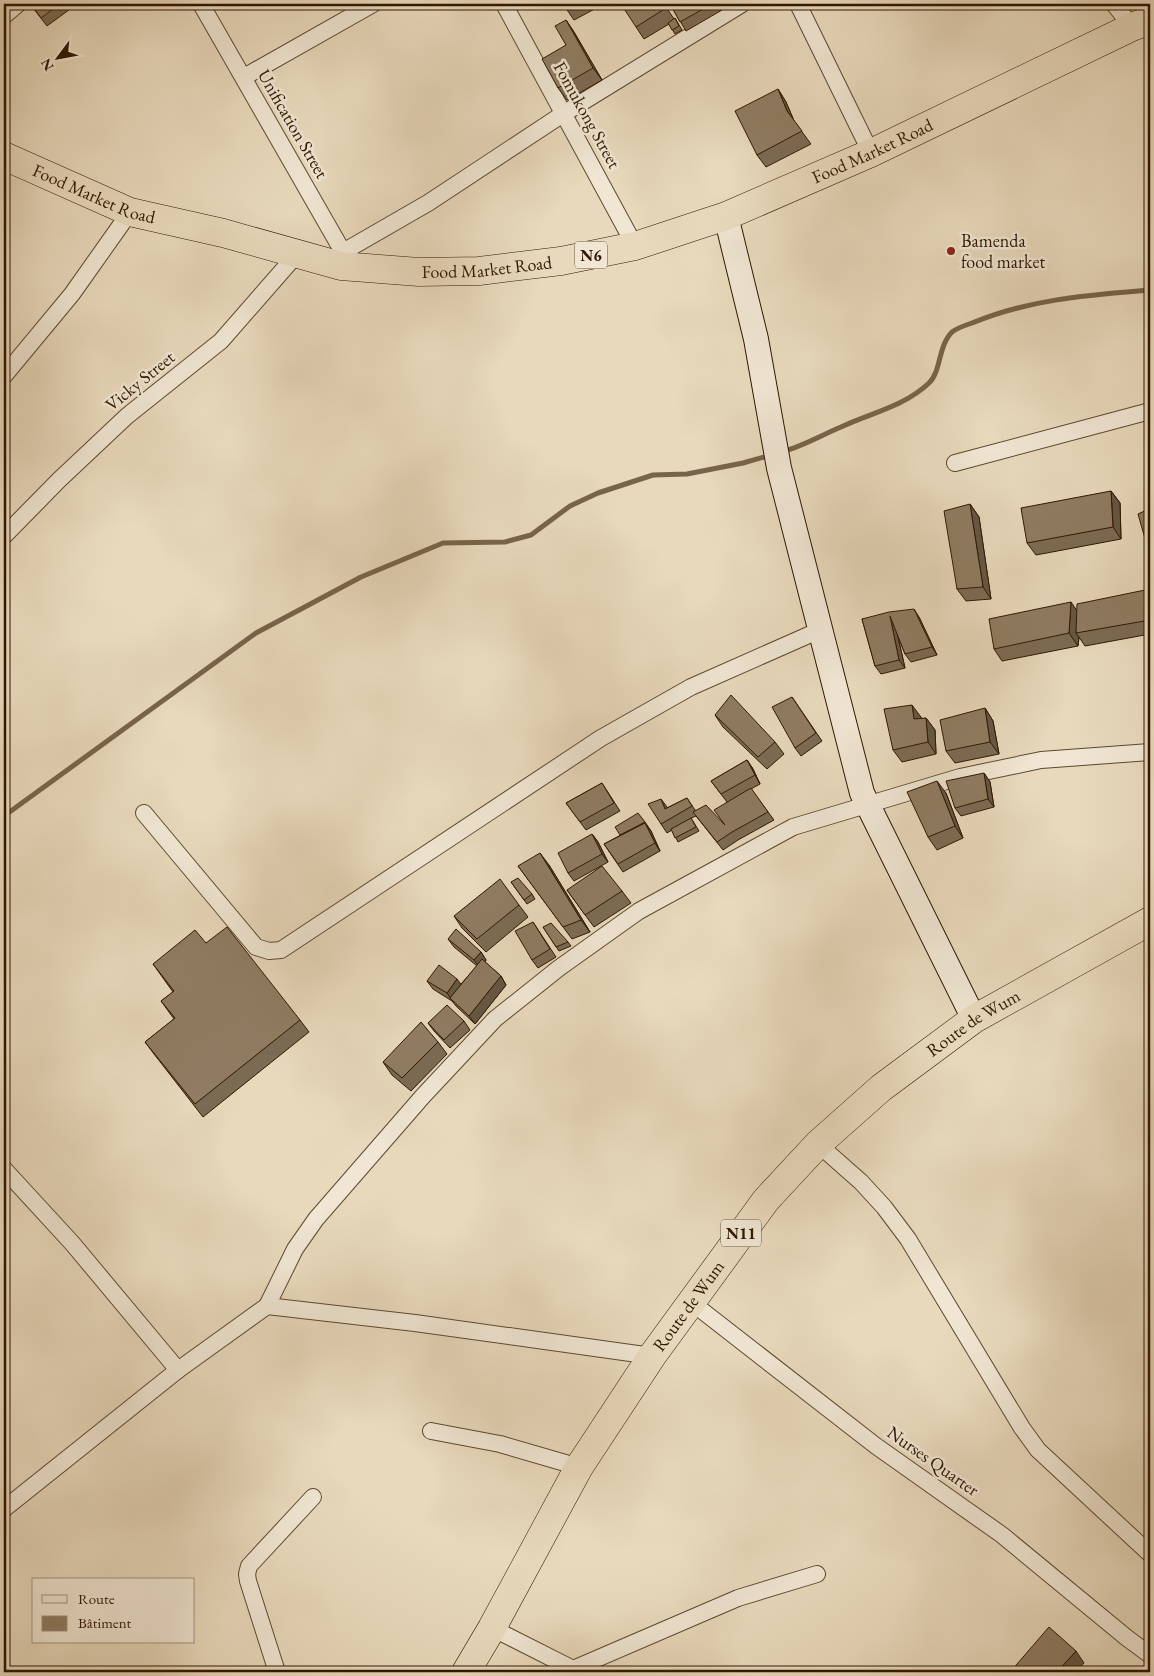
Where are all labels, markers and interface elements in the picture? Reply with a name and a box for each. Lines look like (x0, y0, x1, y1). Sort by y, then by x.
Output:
north arrow (32, 32, 82, 82)
text: N (36, 55, 58, 74)
street label: Fomukong Street (549, 57, 626, 173)
street label: Unification Street (253, 65, 334, 183)
street label: Food Market Road (808, 113, 937, 188)
street label: Food Market Road (29, 158, 158, 229)
place label: Bamenda food market (961, 229, 1045, 273)
road number: N6 (575, 242, 607, 268)
marker: Bamenda food market (945, 245, 957, 257)
street label: Food Market Road (421, 250, 554, 283)
street label: Vicky Street (100, 345, 179, 416)
street label: Route de Wum (922, 984, 1024, 1061)
road number: N11 (721, 1220, 761, 1246)
street label: Route de Wum (647, 1256, 729, 1356)
street label: Nurses Quarter (883, 1420, 984, 1501)
legend (32, 1578, 195, 1644)
text: Route (78, 1589, 115, 1608)
text: Bâtiment (78, 1613, 132, 1632)

